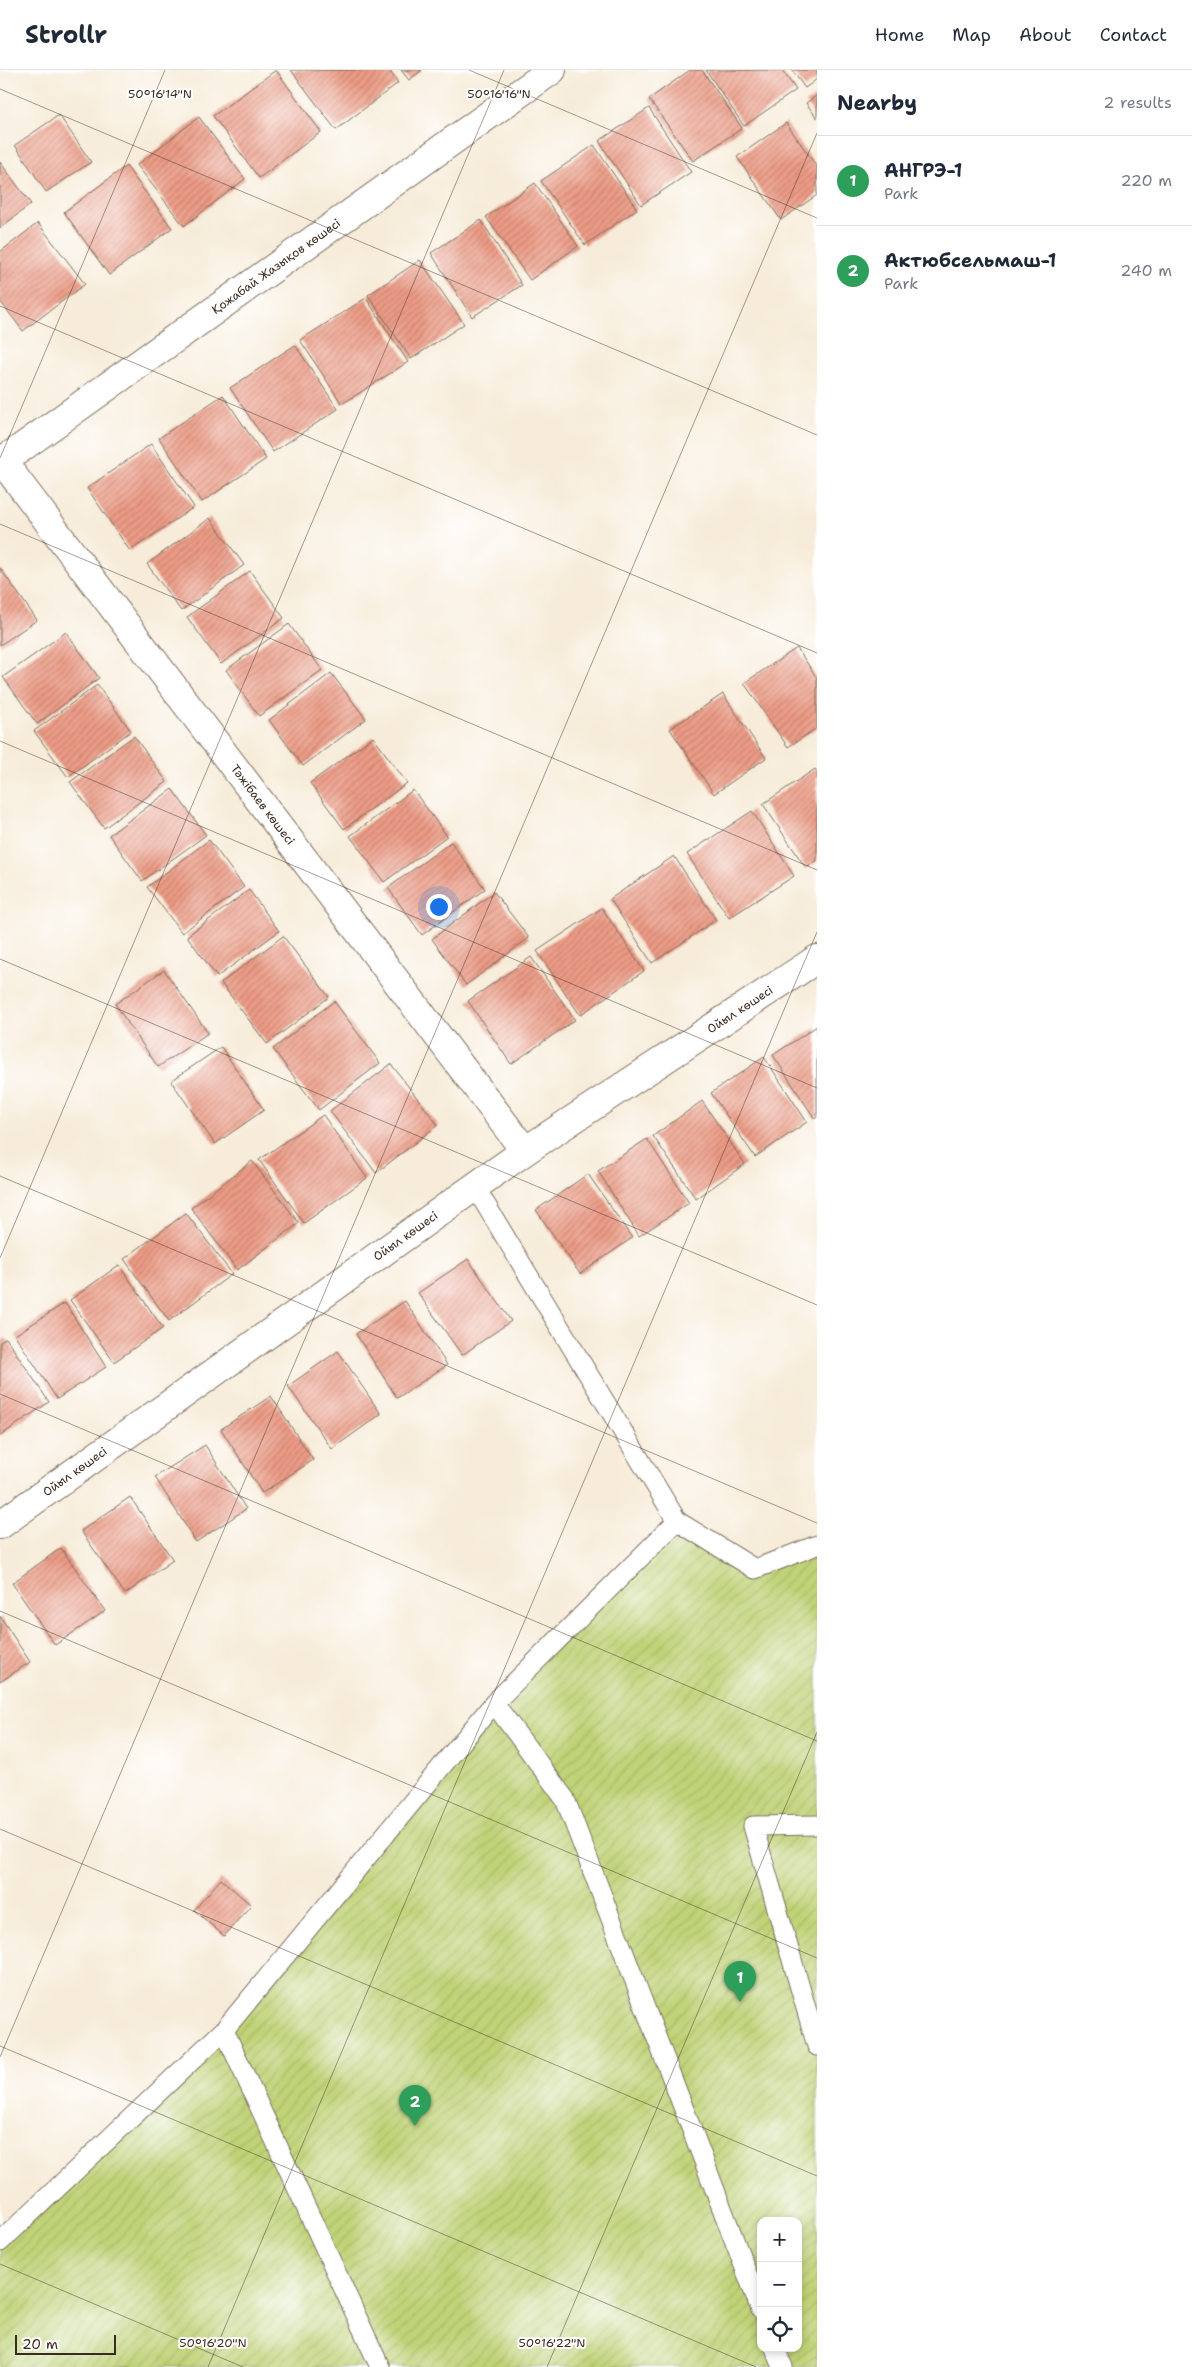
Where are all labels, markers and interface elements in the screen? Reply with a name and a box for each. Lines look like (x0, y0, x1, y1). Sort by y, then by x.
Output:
text: Strollr (25, 19, 107, 51)
text: Home (875, 23, 924, 47)
text: Map (952, 23, 991, 47)
text: About (1019, 23, 1072, 47)
text: Contact (1100, 23, 1167, 47)
text: 50°16'14"N (128, 86, 192, 102)
text: 50°16'16"N (467, 86, 531, 102)
text: Nearby (837, 89, 917, 117)
text: 2 results (1103, 92, 1172, 113)
text: АНГРЭ-1 (884, 158, 962, 183)
text: 1 (849, 170, 857, 191)
text: 220 m (1120, 170, 1172, 191)
text: Park (884, 183, 918, 204)
street label: Қожабай Жазықов көшесі (209, 215, 344, 318)
text: Актюбсельмаш-1 (884, 248, 1057, 273)
text: 2 (847, 260, 859, 281)
text: 240 m (1120, 260, 1172, 281)
text: Park (884, 273, 918, 294)
street label: Тәжібаев көшесі (227, 761, 298, 848)
your location (426, 894, 452, 920)
street label: Ойыл көшесі (704, 982, 776, 1037)
street label: Ойыл көшесі (370, 1208, 441, 1265)
street label: Ойыл көшесі (39, 1443, 110, 1500)
pin: 1 (724, 1961, 756, 2002)
pin: 2 (399, 2085, 431, 2126)
map controls (757, 2217, 802, 2352)
button: + (757, 2217, 802, 2262)
button: − (757, 2262, 802, 2307)
button: locate (757, 2307, 802, 2352)
scale bar (15, 2332, 116, 2355)
text: 20 m (22, 2335, 58, 2353)
text: 50°16'20"N (179, 2335, 247, 2351)
text: 50°16'22"N (519, 2335, 585, 2351)

